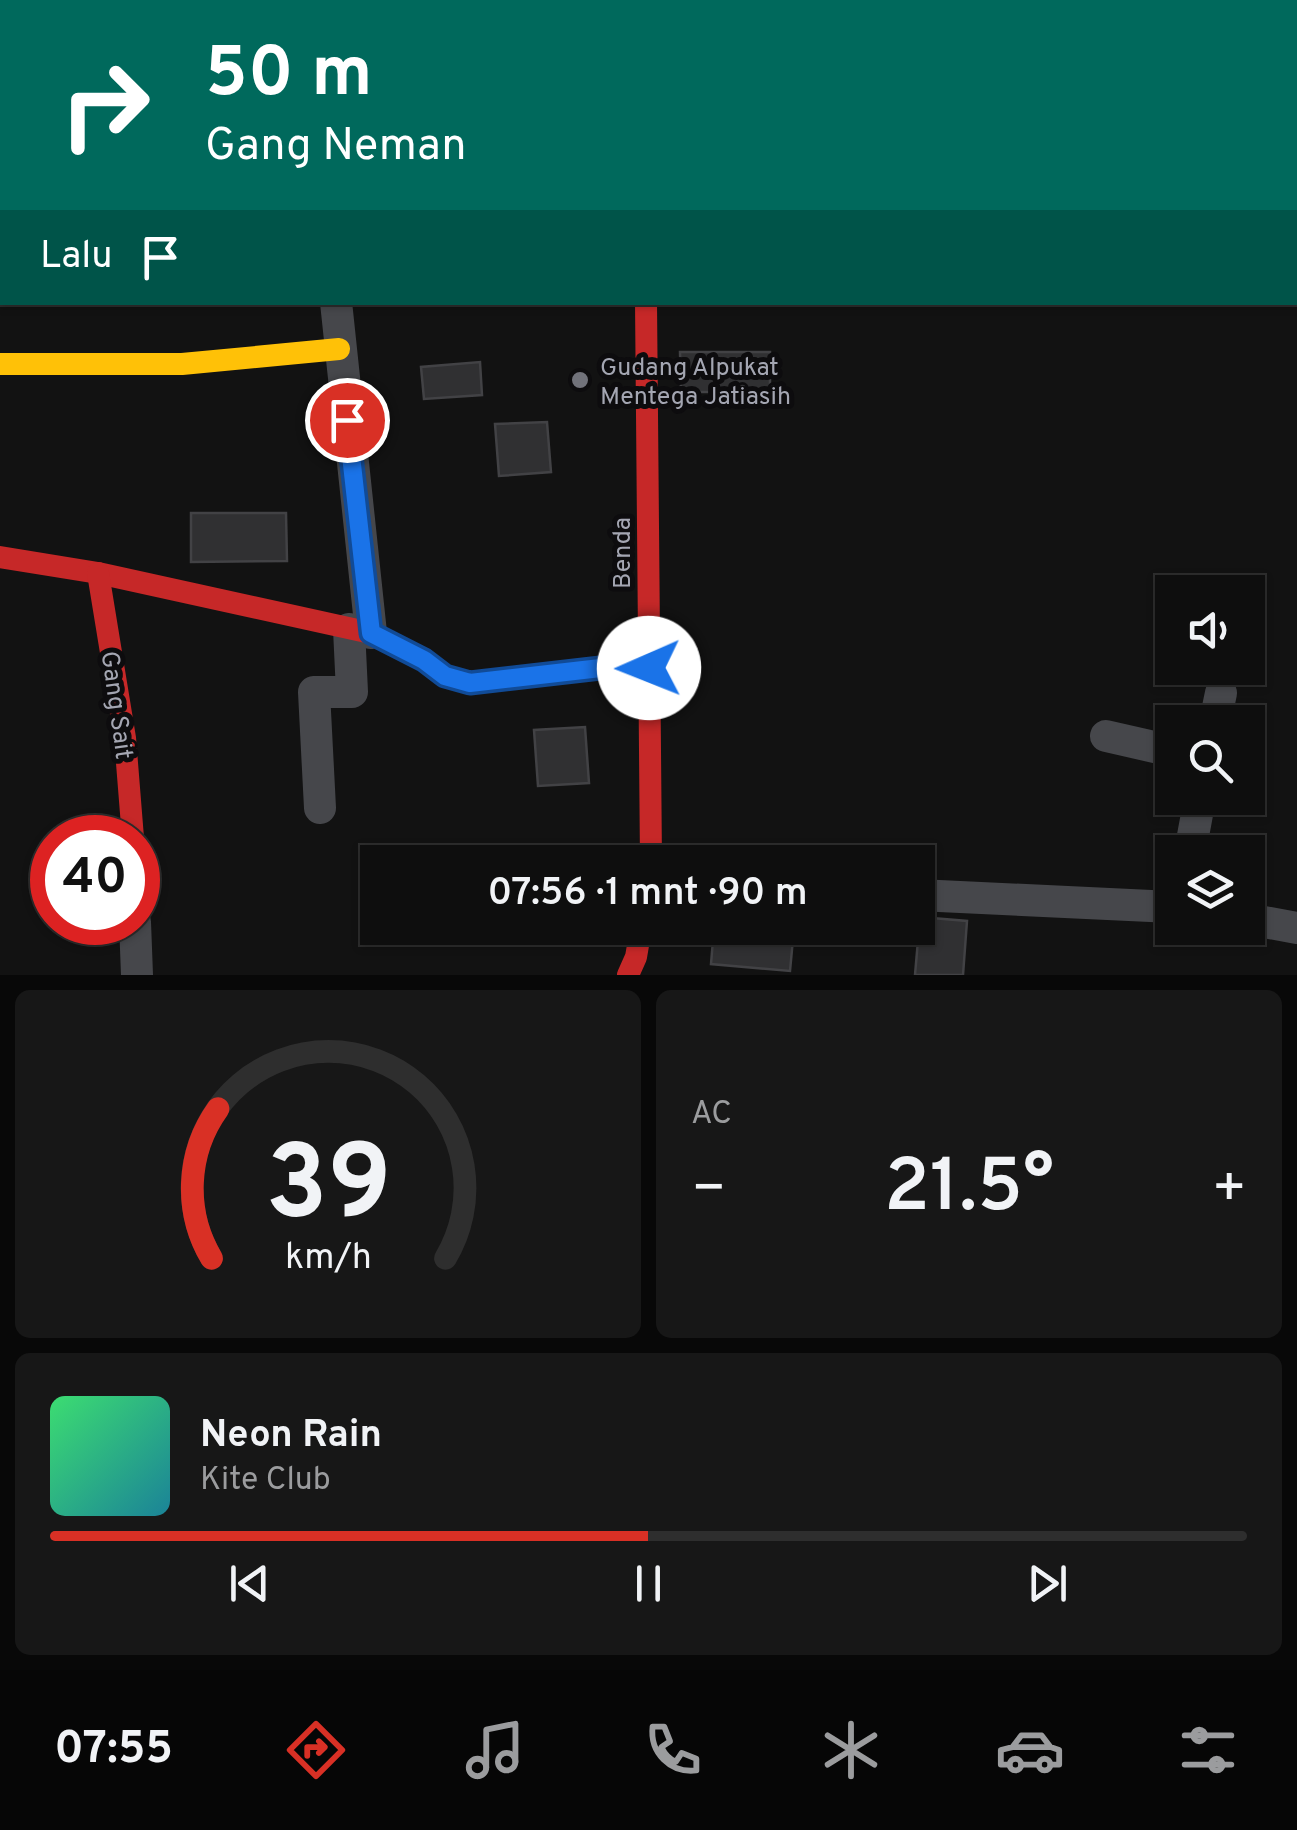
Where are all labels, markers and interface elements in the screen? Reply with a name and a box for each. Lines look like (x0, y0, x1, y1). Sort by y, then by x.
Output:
text: 50 m (205, 32, 372, 121)
icon: right (40, 40, 170, 170)
text: Gang Neman (205, 119, 467, 176)
icon: arrive (133, 230, 188, 285)
text: Lalu (40, 233, 113, 282)
place label: Gudang Alpukat Mentega Jatiasih (600, 353, 791, 414)
marker: Gudang Alpukat Mentega Jatiasih (569, 369, 591, 391)
pin (305, 378, 390, 463)
icon: arrive (320, 393, 375, 448)
street label: Benda (608, 517, 640, 589)
map controls (1155, 575, 1265, 945)
button: sound (1155, 575, 1265, 685)
position arrow (597, 616, 701, 720)
street label: Gang Sait (92, 649, 138, 762)
button: search (1155, 705, 1265, 815)
speed limit sign: 40 (30, 815, 160, 945)
button: layers (1155, 835, 1265, 945)
text: 07:56 · 1 mnt · 90 m (487, 870, 808, 919)
text: AC (691, 1095, 732, 1135)
text: 39 (265, 1124, 391, 1256)
text: 21.5° (884, 1143, 1054, 1238)
text: − (691, 1156, 726, 1226)
text: + (1212, 1156, 1247, 1226)
text: km/h (285, 1236, 371, 1282)
text: Neon Rain (200, 1412, 382, 1461)
text: Kite Club (200, 1461, 331, 1501)
icon: previous (222, 1556, 277, 1611)
icon: pause (621, 1556, 676, 1611)
icon: next (1020, 1556, 1075, 1611)
icon: directions (281, 1715, 351, 1785)
icon: music (460, 1715, 530, 1785)
icon: phone (638, 1715, 708, 1785)
icon: climate (816, 1715, 886, 1785)
icon: car (995, 1715, 1065, 1785)
icon: filters (1173, 1715, 1243, 1785)
text: 07:55 (54, 1722, 173, 1779)

